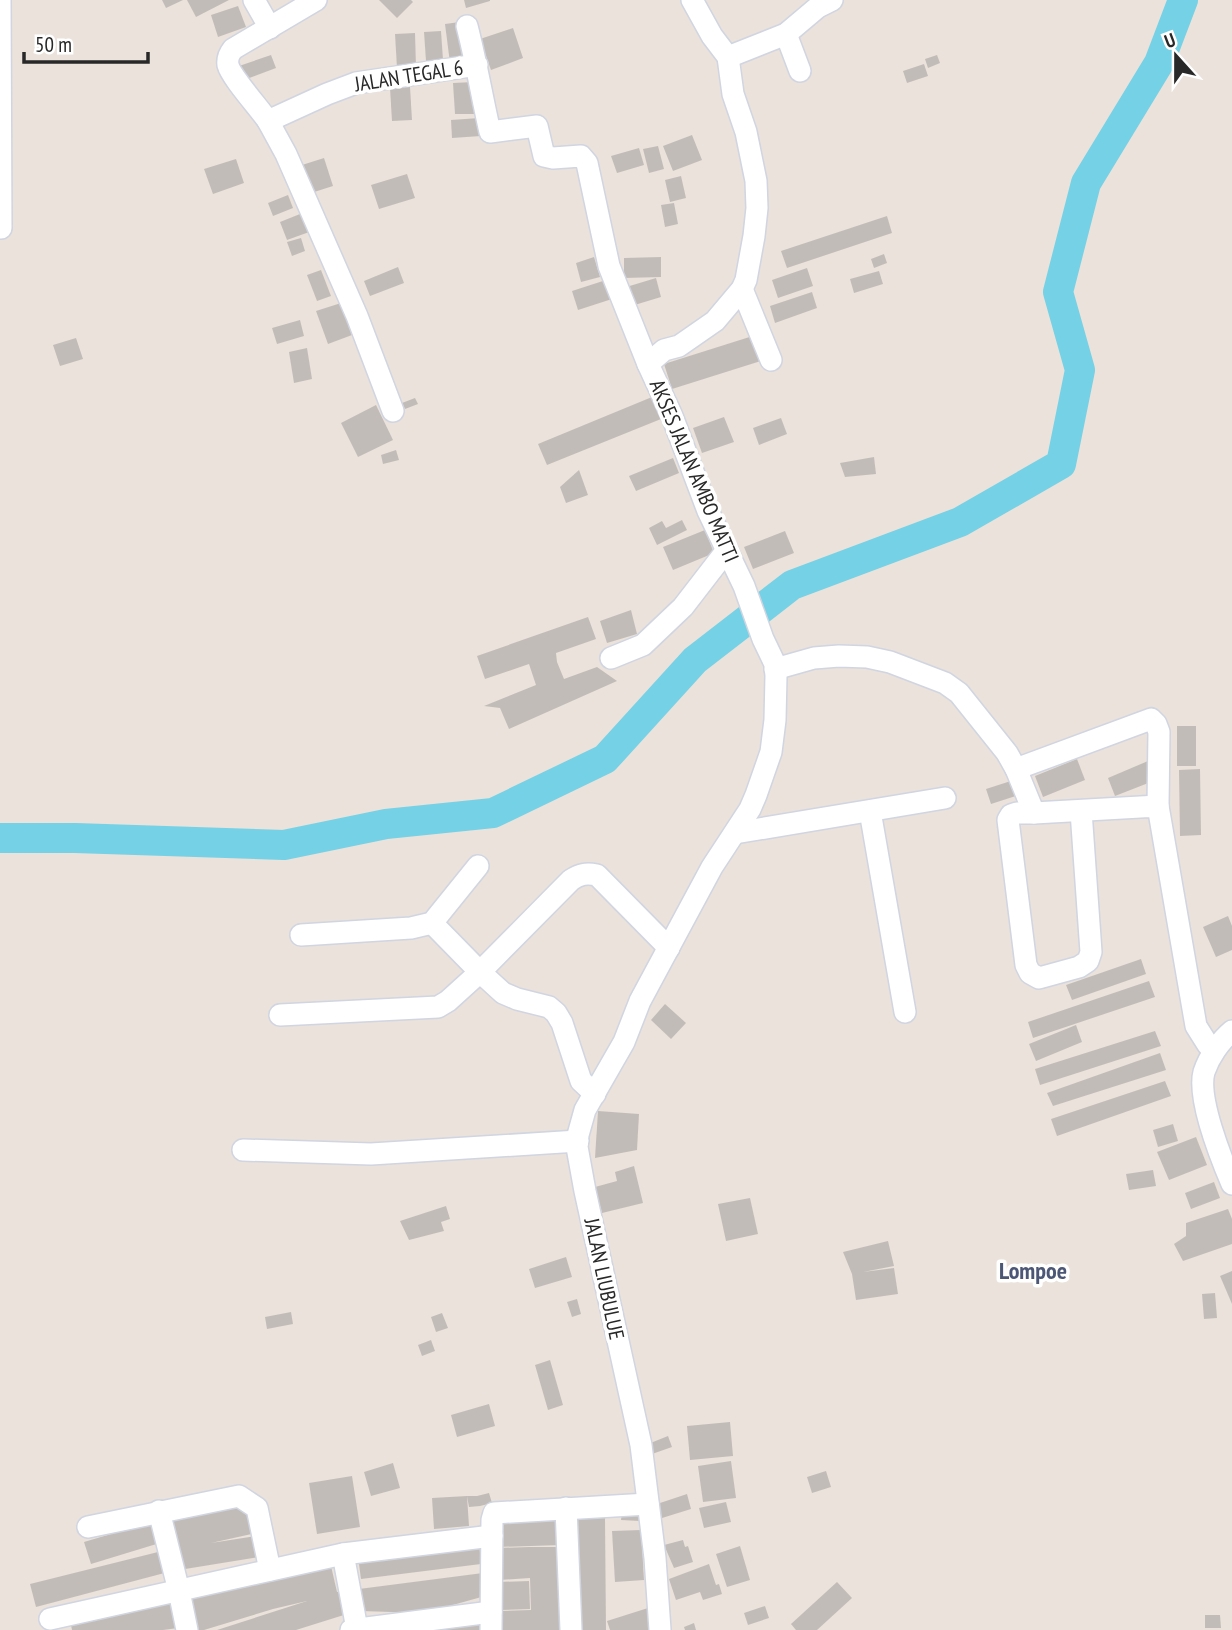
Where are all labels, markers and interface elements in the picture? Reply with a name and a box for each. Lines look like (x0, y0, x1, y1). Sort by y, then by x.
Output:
scale bar (24, 21, 149, 65)
north arrow (1141, 21, 1211, 91)
text: U (1161, 27, 1179, 53)
text: 50 m (35, 31, 72, 58)
street label: JALAN TEGAL 6 (352, 54, 465, 98)
street label: AKSES JALAN AMBO MATTI (644, 375, 745, 566)
street label: JALAN LIUBULUE (578, 1215, 631, 1342)
district label: Lompoe (999, 1255, 1067, 1286)

